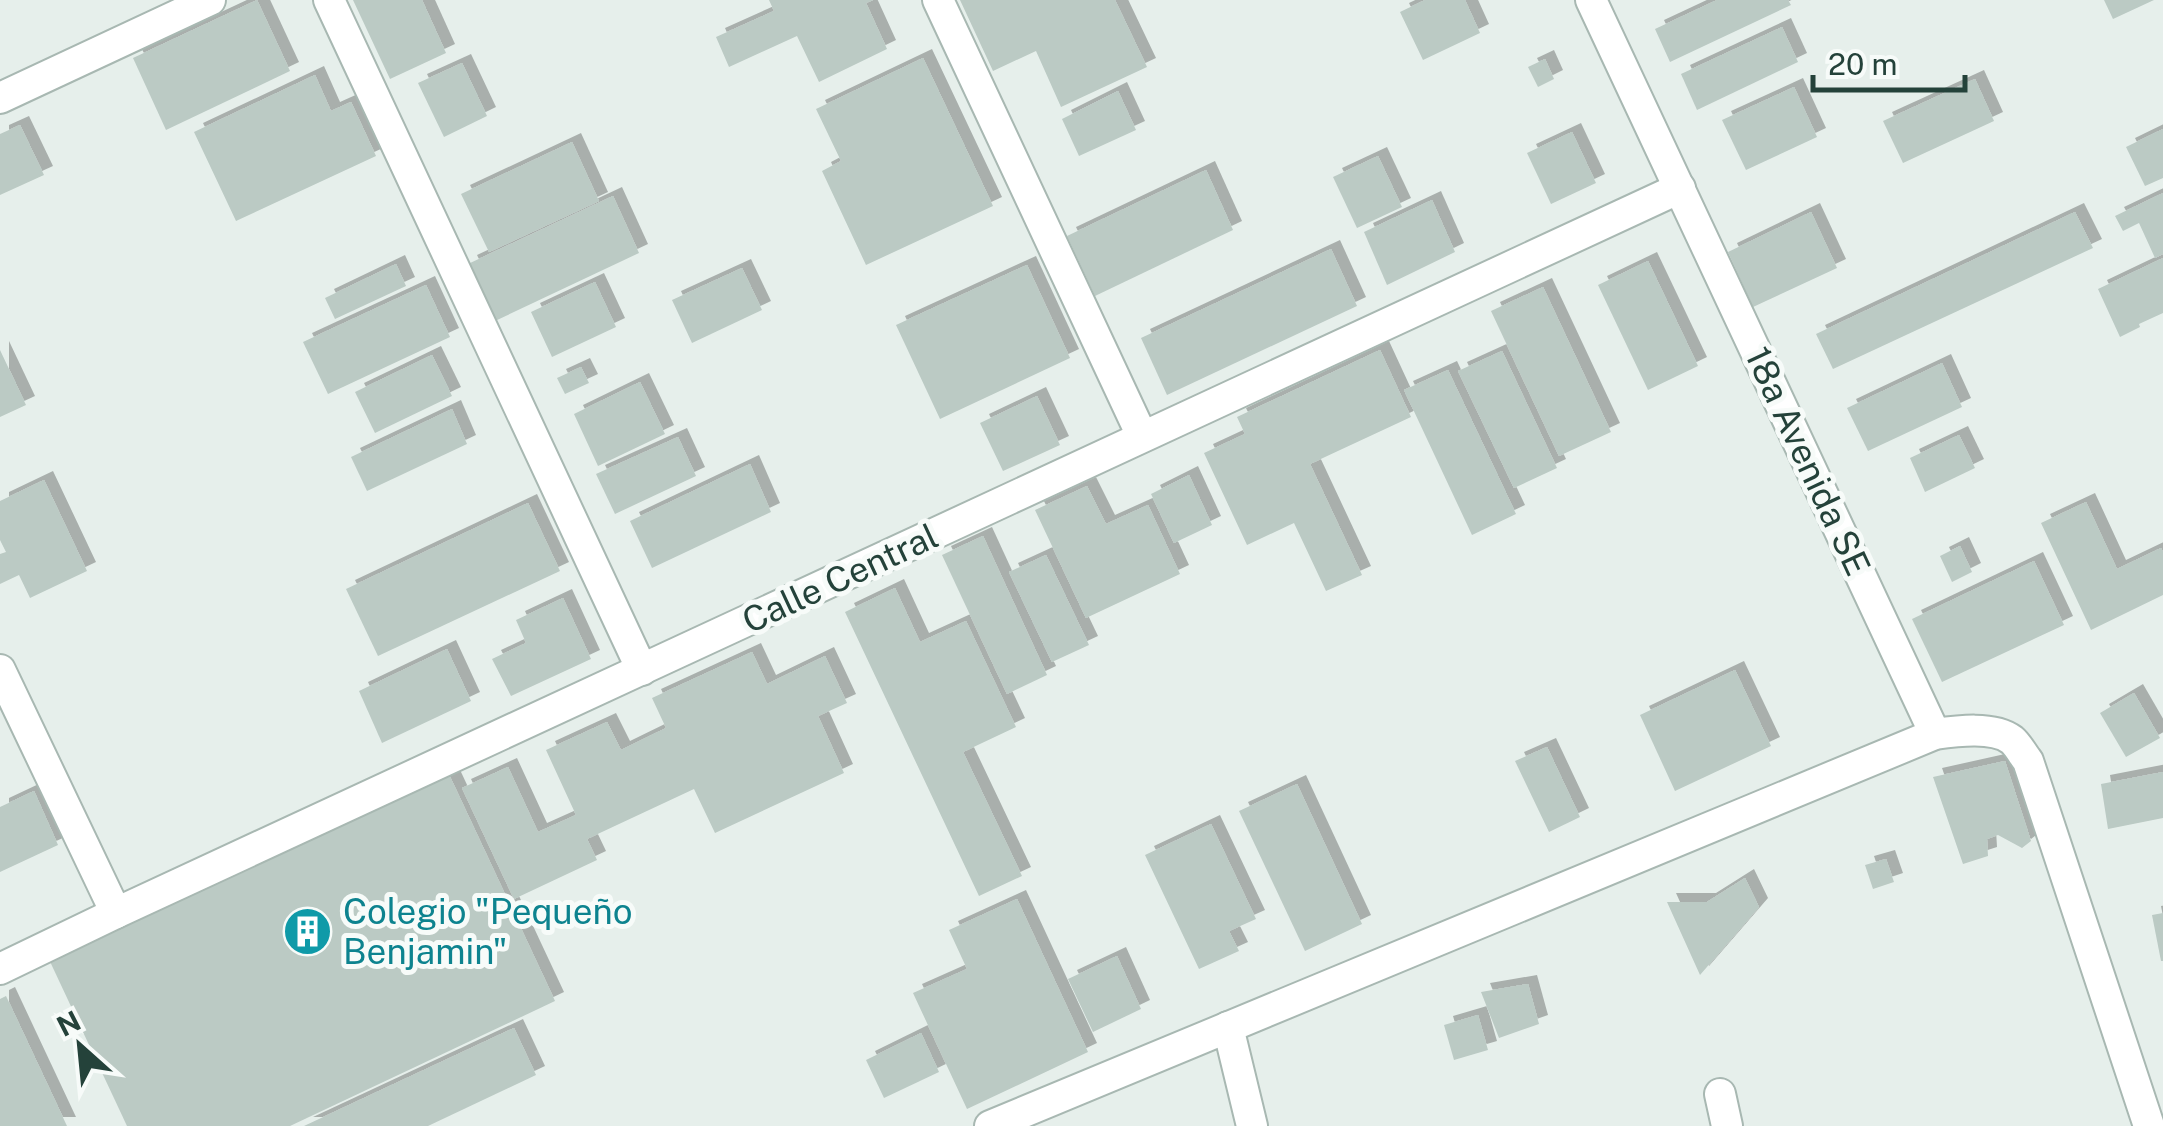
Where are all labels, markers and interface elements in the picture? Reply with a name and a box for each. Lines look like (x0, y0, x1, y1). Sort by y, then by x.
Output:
scale bar (1813, 30, 1966, 92)
text: 20 m (1828, 46, 1897, 82)
street label: 18a Avenida SE (1737, 340, 1879, 582)
street label: Calle Central (736, 515, 944, 641)
place label: Colegio "Pequeño Benjamin" (343, 891, 632, 972)
building icon: Colegio "Pequeño Benjamin" (282, 905, 334, 957)
north arrow (30, 996, 130, 1096)
text: N (51, 1004, 86, 1043)

